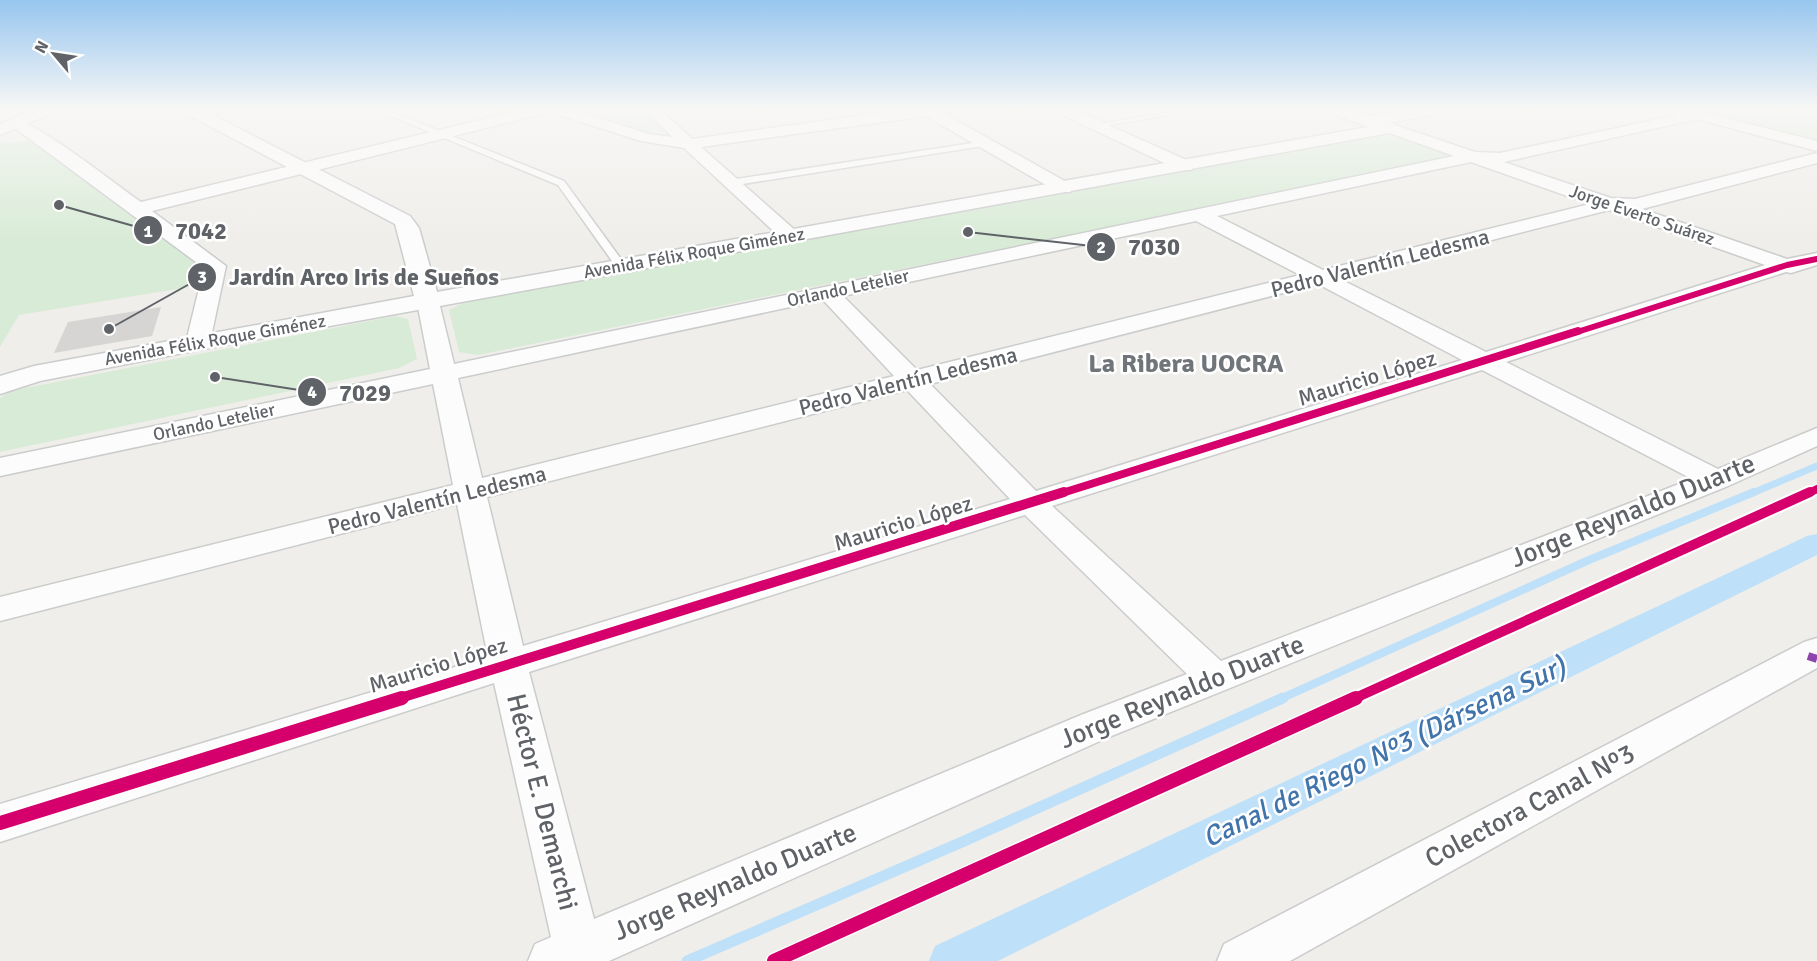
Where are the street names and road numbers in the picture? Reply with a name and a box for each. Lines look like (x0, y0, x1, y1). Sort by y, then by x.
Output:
street label: Jorge Everto Suárez (1567, 180, 1717, 250)
street label: Avenida Félix Roque Giménez (582, 223, 806, 283)
street label: Pedro Valentín Ledesma (1268, 223, 1492, 303)
street label: Orlando Letelier (785, 264, 911, 312)
street label: Avenida Félix Roque Giménez (103, 310, 327, 370)
street label: Pedro Valentín Ledesma (796, 341, 1020, 421)
street label: Mauricio López (1295, 344, 1440, 412)
street label: Orlando Letelier (151, 398, 277, 446)
street label: Jorge Reynaldo Duarte (1506, 447, 1760, 575)
street label: Pedro Valentín Ledesma (325, 460, 549, 540)
street label: Mauricio López (831, 489, 976, 557)
street label: Jorge Reynaldo Duarte (1055, 628, 1309, 756)
street label: Mauricio López (366, 631, 511, 699)
street label: Héctor E. Demarchi (499, 690, 585, 914)
street label: Colectora Canal Nº3 (1419, 737, 1641, 875)
street label: Jorge Reynaldo Duarte (608, 816, 862, 948)

